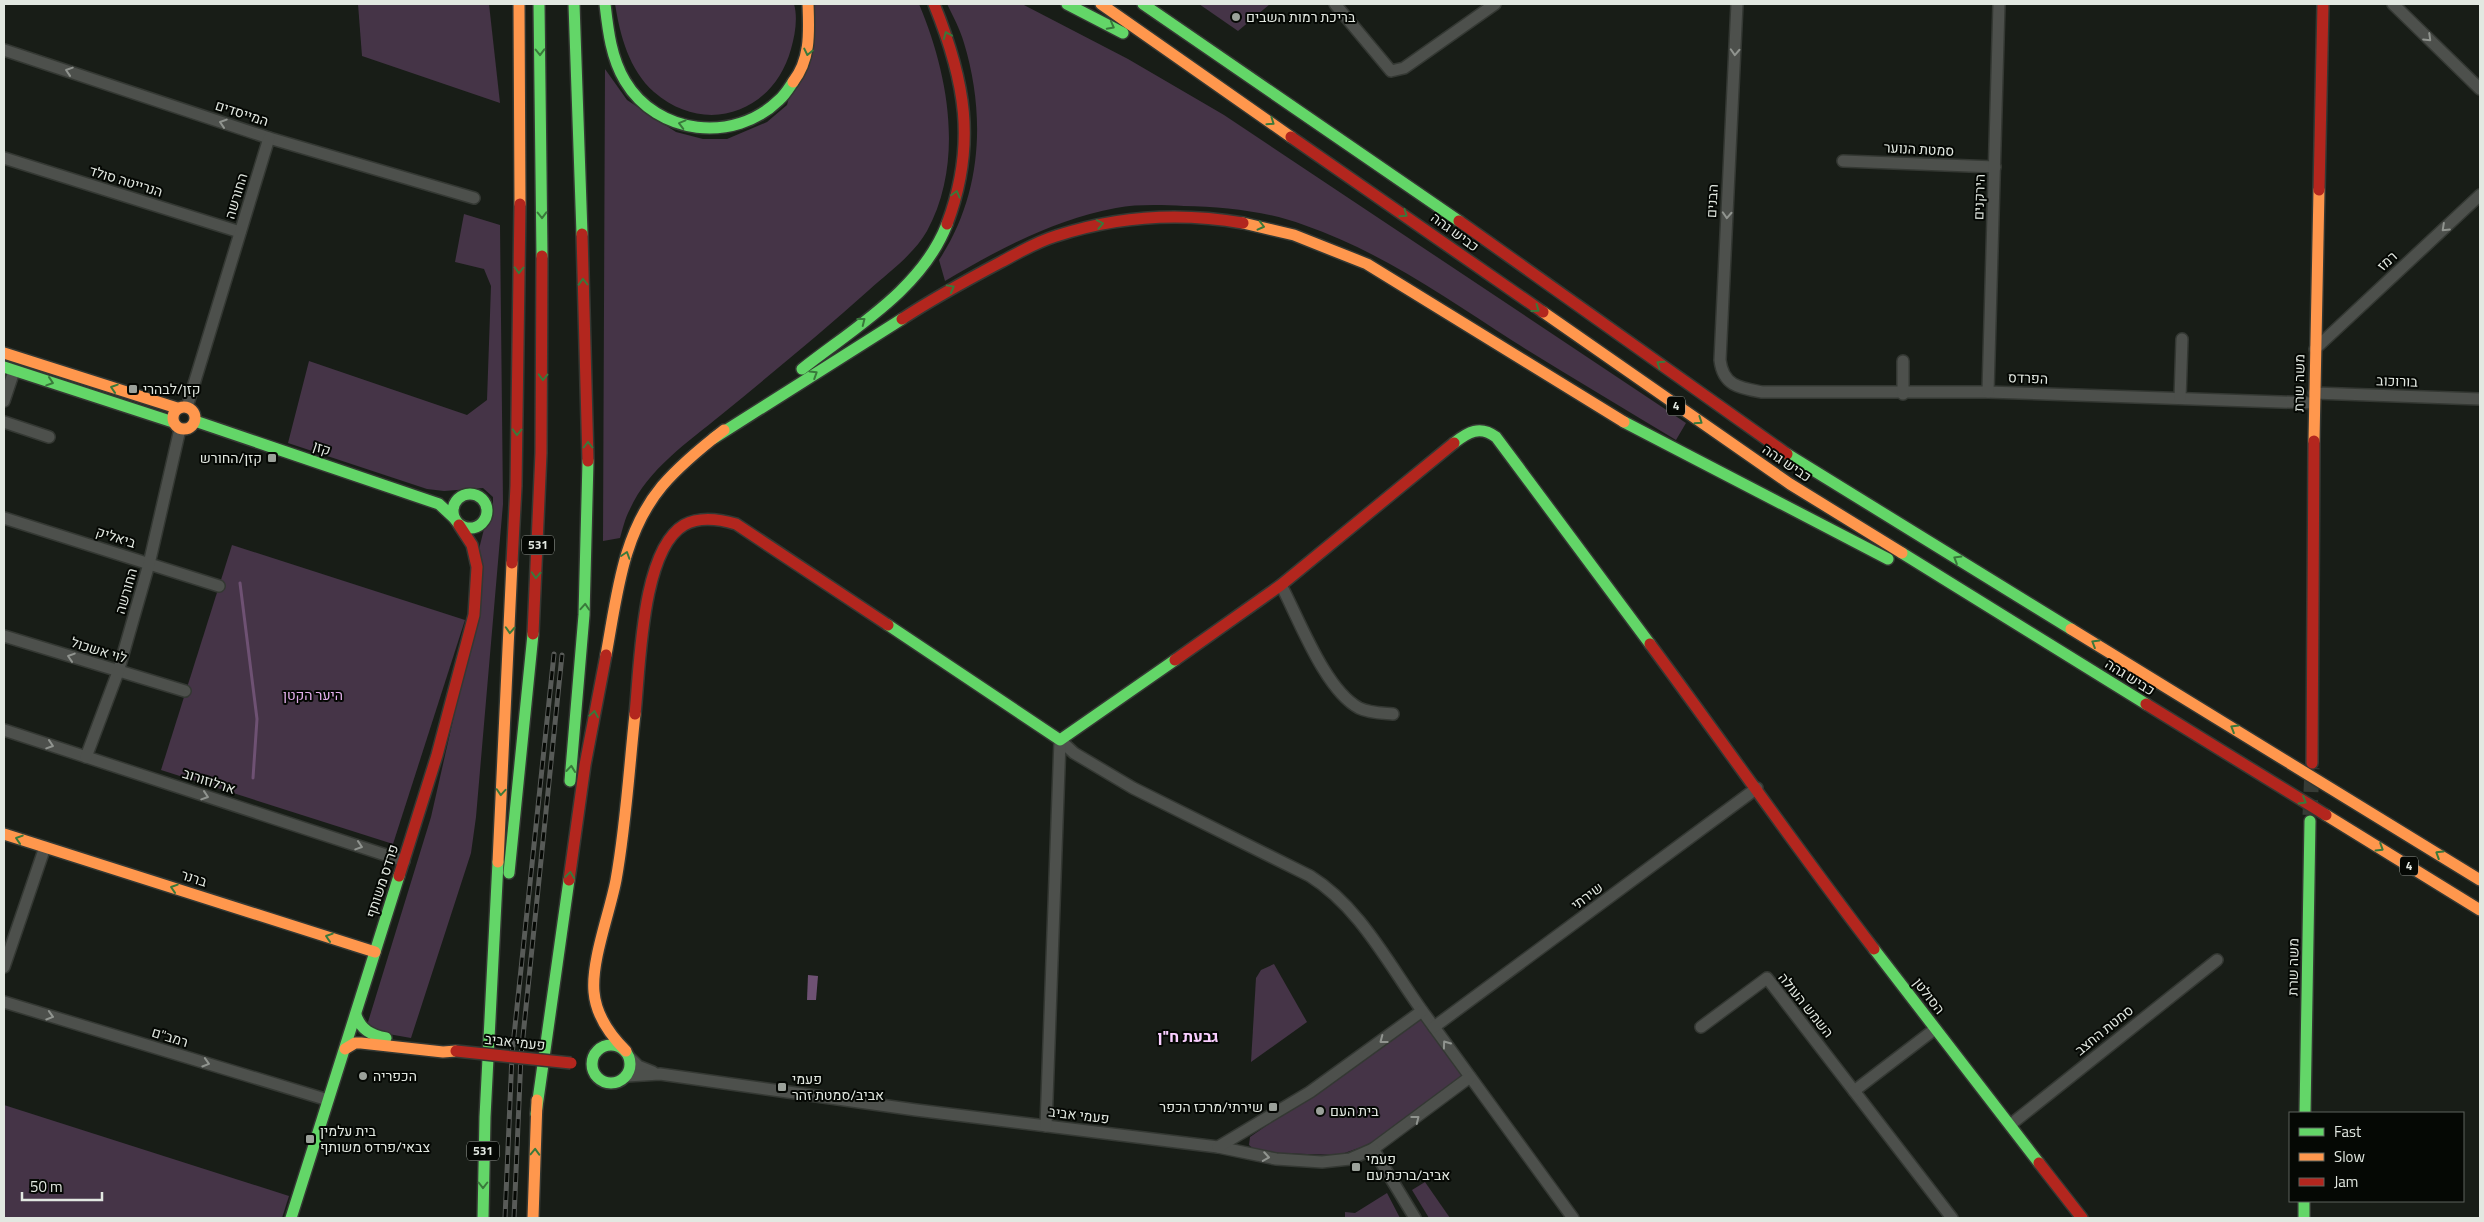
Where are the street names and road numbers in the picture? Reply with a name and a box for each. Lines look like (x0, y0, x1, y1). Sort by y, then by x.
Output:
street label: המייסדים (213, 94, 272, 131)
street label: סמטת הנוער (1883, 136, 1955, 161)
street label: הנרייטה סולד (87, 159, 166, 202)
street label: החורשה (219, 170, 252, 221)
street label: הירקנים (1967, 174, 1990, 220)
street label: הבנים (1700, 184, 1723, 218)
street label: כביש גהה (1427, 207, 1484, 256)
street label: רמז (2372, 246, 2401, 275)
street label: משה שרת (2287, 354, 2310, 412)
street label: הפרדס (2008, 366, 2048, 389)
street label: בורוכוב (2376, 369, 2419, 392)
road number: 4 (1667, 396, 1685, 416)
street label: קזן (310, 435, 334, 460)
street label: כביש גהה (1759, 438, 1816, 487)
street label: ביאליק (94, 520, 139, 553)
road number: 531 (522, 536, 554, 554)
street label: החורשה (109, 565, 142, 616)
street label: לוי אשכול (69, 631, 130, 668)
street label: כביש גהה (2101, 653, 2159, 700)
street label: ארלוזורוב (180, 762, 238, 799)
street label: פרדס משותף (360, 841, 403, 920)
road number: 4 (2400, 856, 2418, 876)
street label: ברנר (178, 863, 210, 892)
street label: שירתי (1566, 877, 1607, 915)
street label: משה שרת (2281, 938, 2304, 996)
street label: השמש העולה (1774, 968, 1839, 1042)
street label: הסולטן (1908, 973, 1950, 1018)
street label: סמטת החצב (2070, 999, 2137, 1060)
street label: רמב"ם (149, 1021, 191, 1052)
street label: פעמי אביב (484, 1028, 546, 1055)
street label: פעמי אביב (1047, 1100, 1111, 1129)
road number: 531 (467, 1142, 499, 1160)

